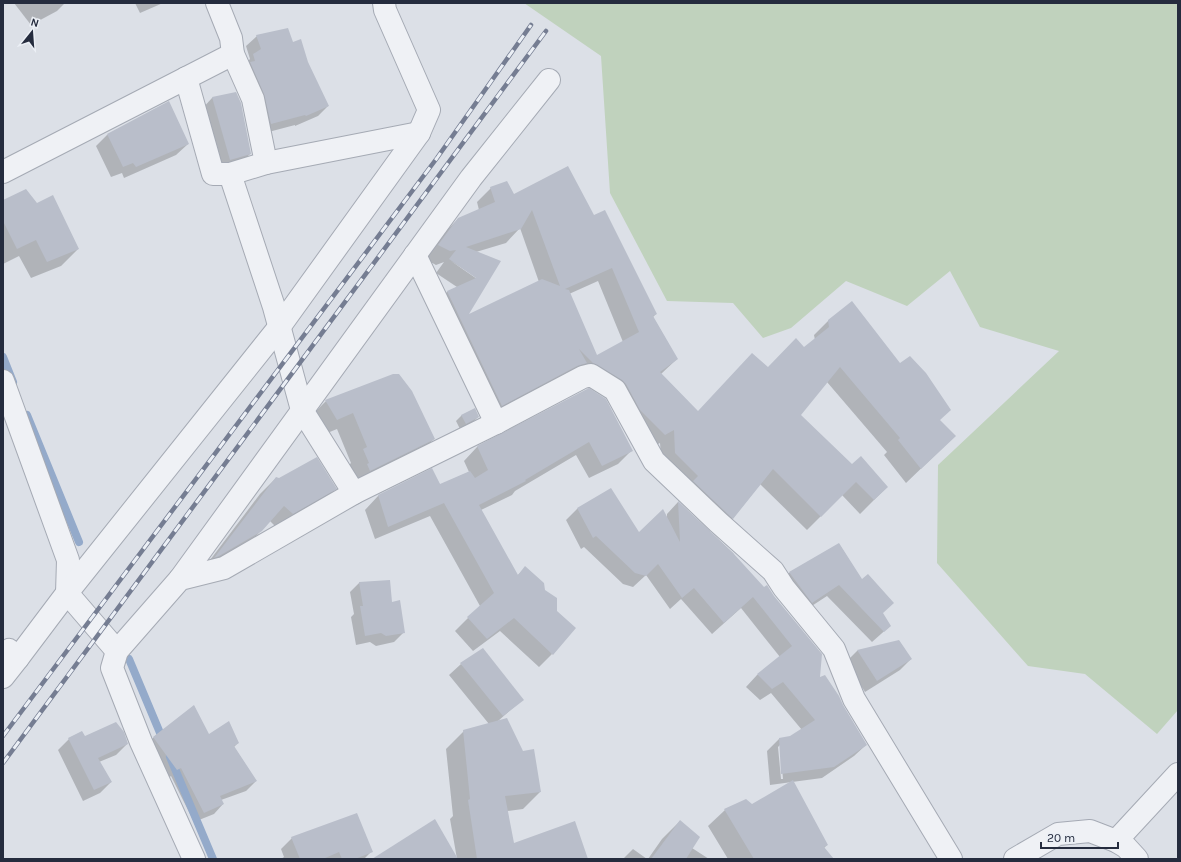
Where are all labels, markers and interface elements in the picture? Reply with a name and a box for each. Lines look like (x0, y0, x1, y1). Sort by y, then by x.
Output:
north arrow (12, 12, 52, 52)
text: N (29, 16, 40, 30)
scale bar (1041, 824, 1118, 850)
text: 20 m (1047, 831, 1075, 845)

